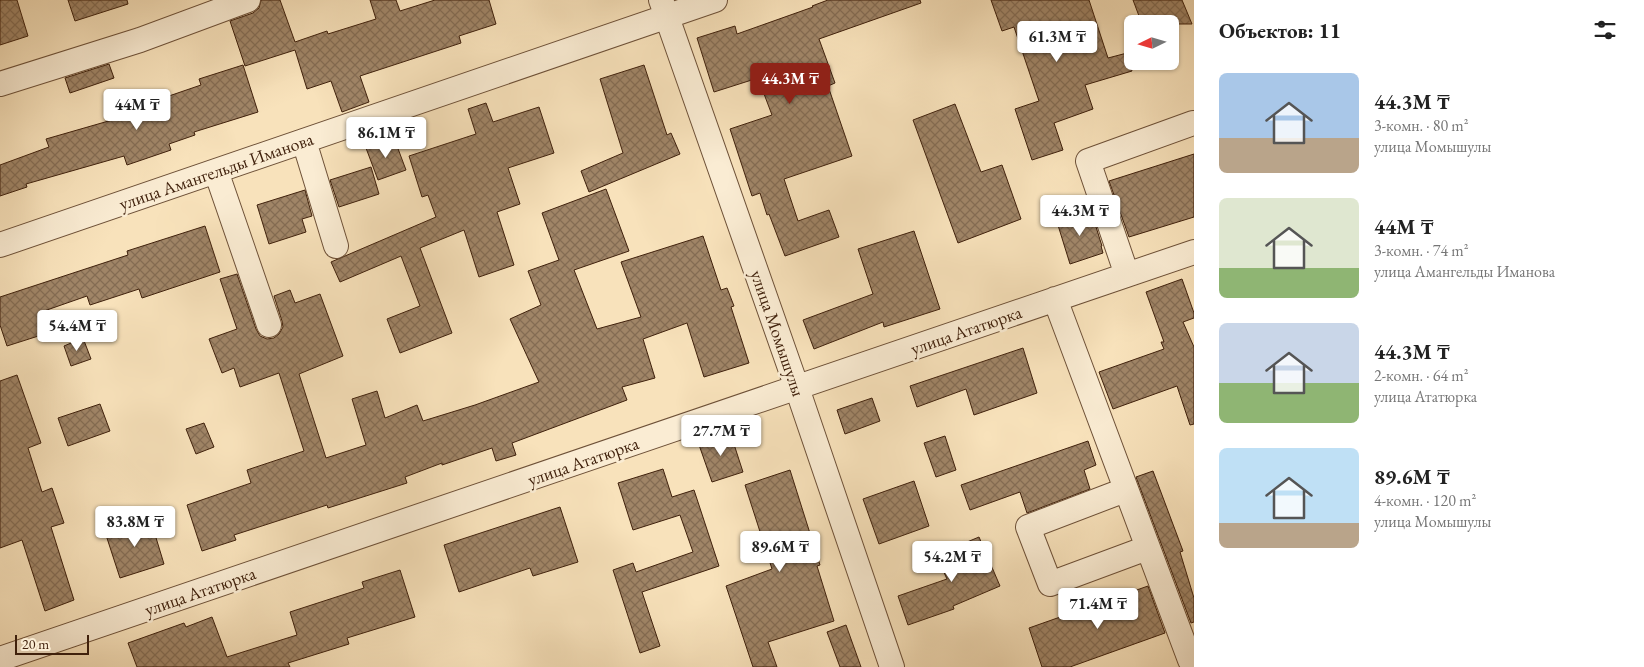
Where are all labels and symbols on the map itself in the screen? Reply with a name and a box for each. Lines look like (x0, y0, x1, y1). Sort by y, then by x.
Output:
north arrow (1124, 15, 1179, 70)
pin: 61.3M ₸ (1011, 20, 1103, 63)
pin: 44.3M ₸ (744, 62, 836, 105)
pin: 44M ₸ (102, 88, 172, 131)
pin: 86.1M ₸ (340, 116, 432, 159)
street label: улица Амангельды Иманова (116, 127, 317, 215)
pin: 44.3M ₸ (1034, 194, 1126, 237)
street label: улица Момышулы (746, 267, 810, 399)
street label: улица Ататюрка (907, 300, 1025, 360)
pin: 54.4M ₸ (31, 310, 123, 352)
pin: 27.7M ₸ (675, 414, 767, 457)
street label: улица Ататюрка (524, 431, 642, 491)
pin: 83.8M ₸ (89, 506, 181, 548)
pin: 89.6M ₸ (734, 530, 826, 573)
pin: 54.2M ₸ (906, 540, 998, 583)
street label: улица Ататюрка (141, 561, 259, 621)
pin: 71.4M ₸ (1052, 588, 1144, 630)
scale bar (15, 632, 89, 655)

